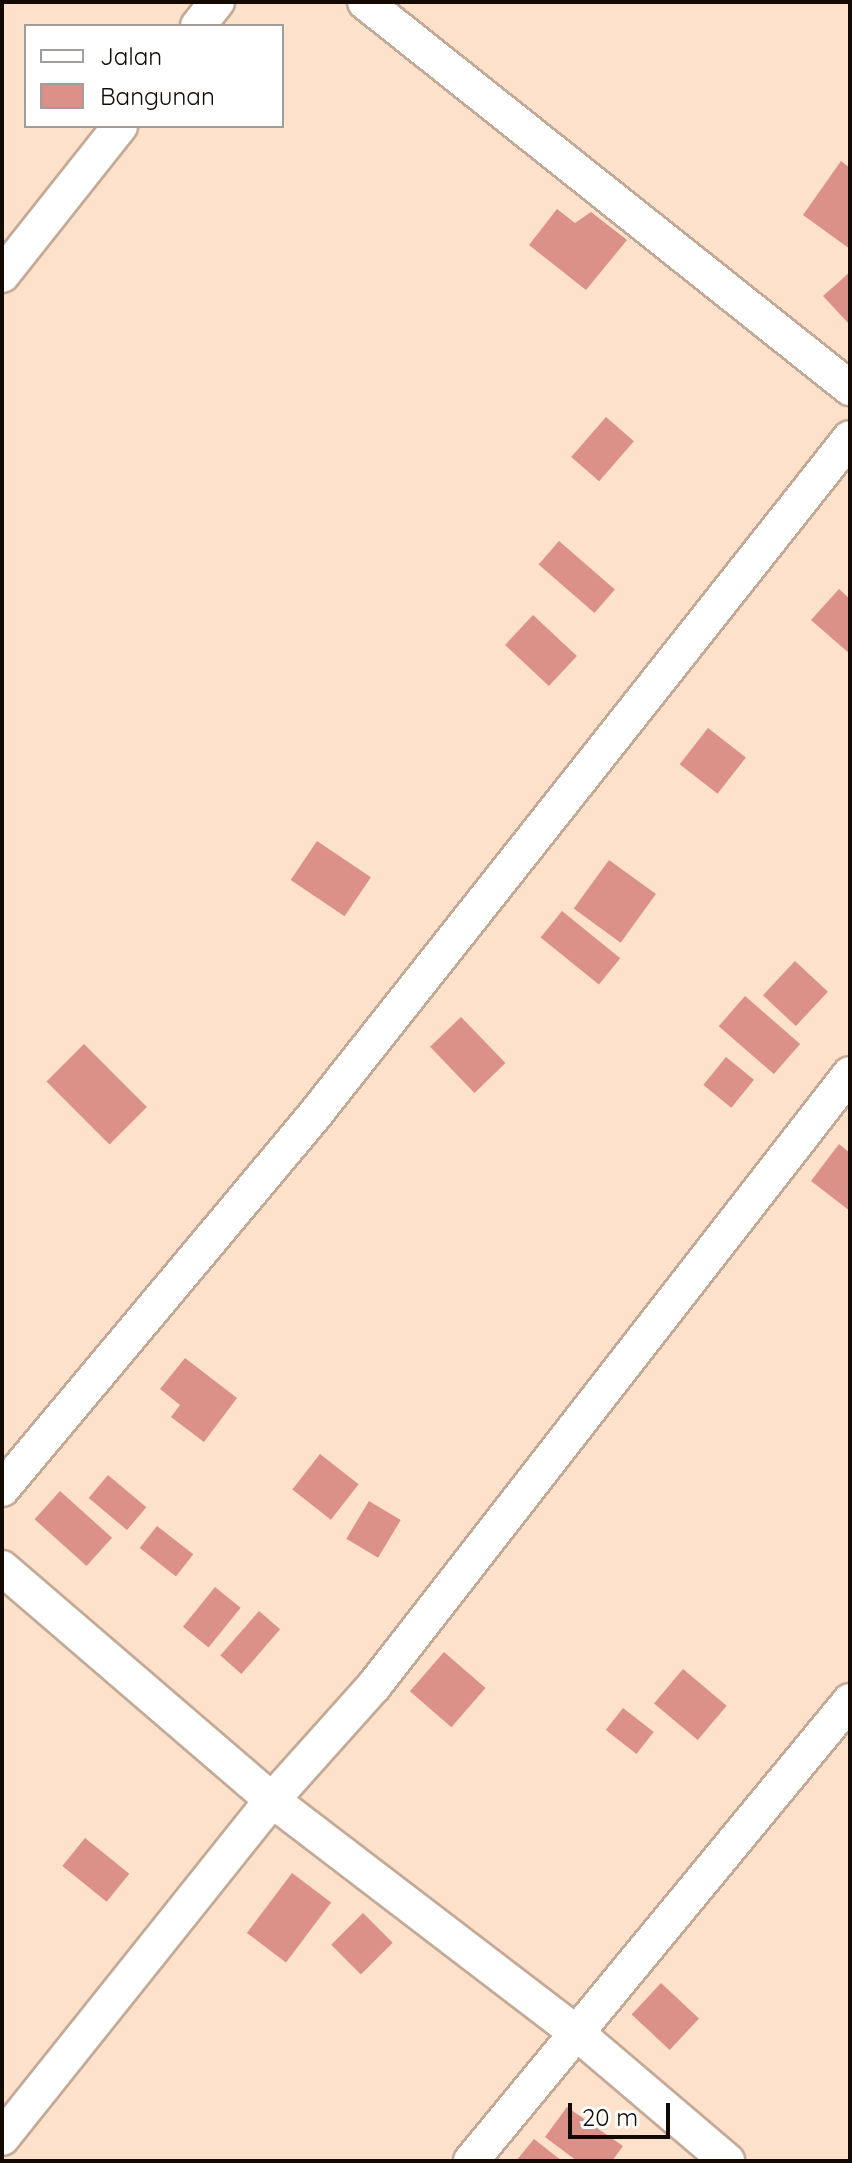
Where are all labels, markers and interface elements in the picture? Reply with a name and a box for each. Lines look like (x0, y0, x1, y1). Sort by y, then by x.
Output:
legend (24, 24, 284, 128)
text: Jalan (100, 41, 162, 71)
text: Bangunan (100, 81, 215, 111)
scale bar (572, 2087, 674, 2137)
text: 20 m (582, 2102, 638, 2132)

